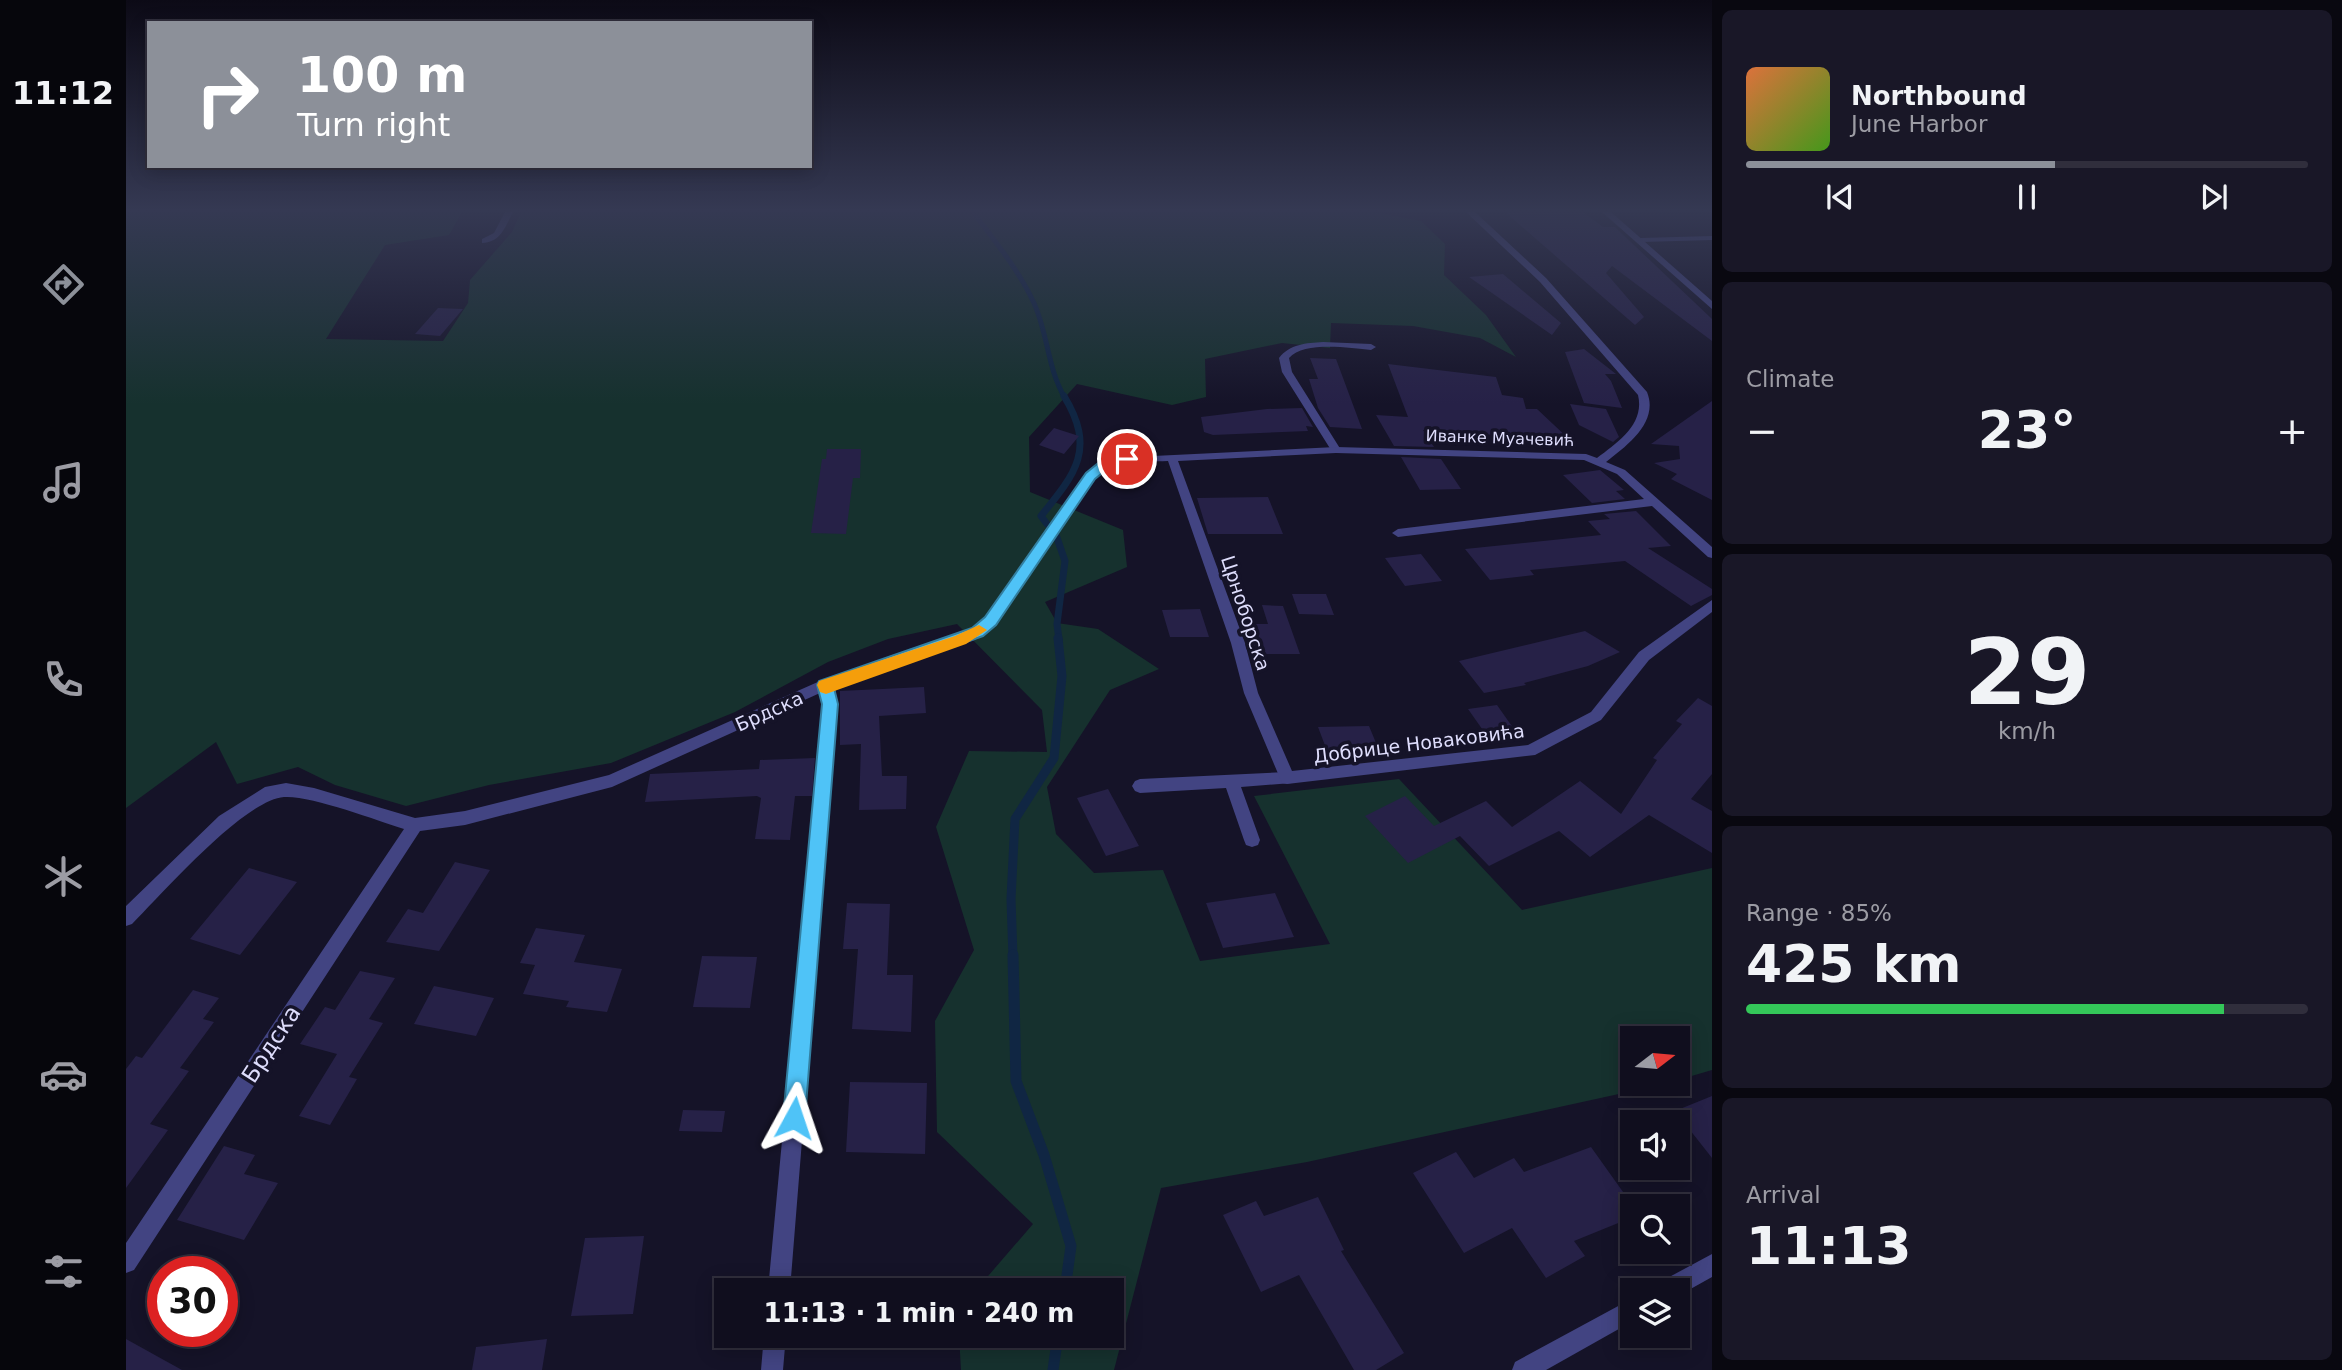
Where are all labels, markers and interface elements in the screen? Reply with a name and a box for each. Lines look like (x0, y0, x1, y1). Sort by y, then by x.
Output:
text: 100 m (297, 47, 467, 104)
icon: right (182, 49, 273, 140)
text: 11:12 (12, 74, 114, 112)
text: Northbound (1851, 81, 2027, 111)
text: Turn right (297, 106, 450, 144)
text: June Harbor (1851, 111, 1987, 137)
icon: previous (1821, 178, 1859, 216)
icon: pause (2008, 178, 2046, 216)
icon: next (2195, 178, 2233, 216)
icon: directions (39, 260, 88, 309)
text: Climate (1746, 366, 1835, 392)
text: 23° (1978, 400, 2076, 460)
text: − (1746, 409, 1778, 453)
text: + (2276, 409, 2308, 453)
street label: Иванке Муачевић (1425, 426, 1575, 450)
pin (1097, 429, 1157, 489)
icon: arrive (1108, 440, 1146, 478)
icon: music (39, 458, 88, 507)
street label: Црноборска (1217, 553, 1275, 673)
text: 29 (1964, 620, 2090, 725)
icon: phone (39, 655, 88, 704)
street label: Брдска (732, 686, 806, 736)
text: km/h (1998, 718, 2056, 744)
street label: Добрице Новаковића (1312, 719, 1526, 767)
icon: climate (39, 852, 88, 901)
text: Range · 85% (1746, 900, 1892, 926)
text: 425 km (1746, 934, 1961, 994)
street label: Брдска (236, 1000, 306, 1088)
north arrow (1620, 1026, 1690, 1096)
map controls (1620, 1026, 1690, 1348)
icon: car (39, 1050, 88, 1099)
position arrow (757, 1081, 831, 1155)
button: sound (1620, 1110, 1690, 1180)
text: Arrival (1746, 1182, 1821, 1208)
button: search (1620, 1194, 1690, 1264)
text: 11:13 (1746, 1216, 1912, 1276)
icon: filters (39, 1247, 88, 1296)
speed limit sign: 30 (147, 1256, 238, 1347)
button: layers (1620, 1278, 1690, 1348)
text: 11:13 · 1 min · 240 m (764, 1298, 1074, 1328)

